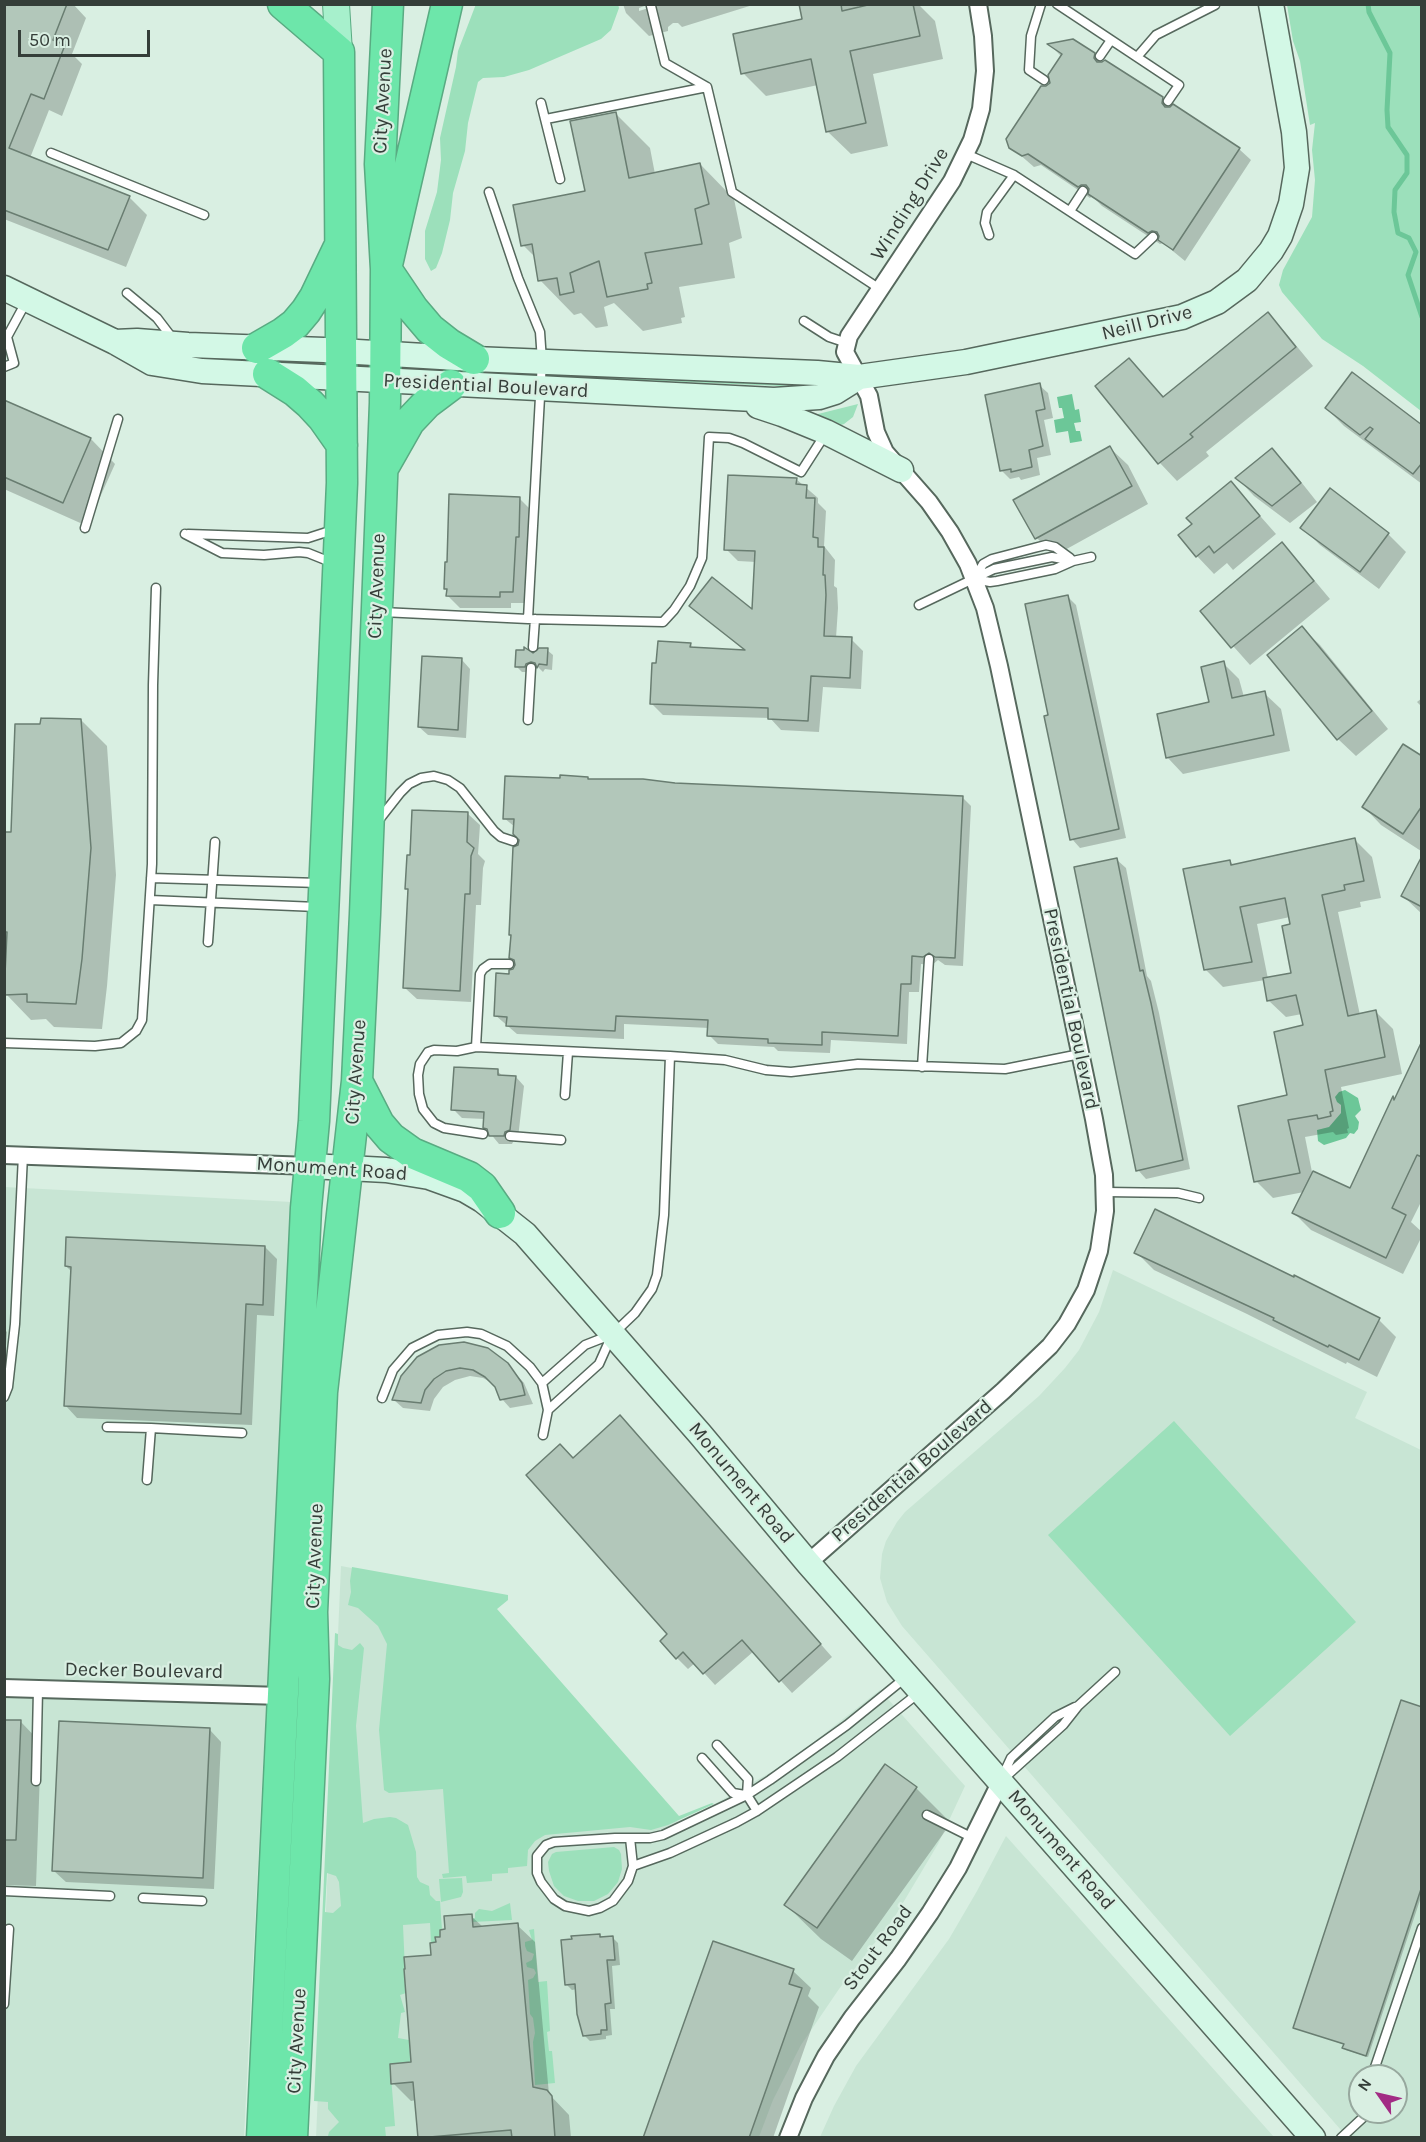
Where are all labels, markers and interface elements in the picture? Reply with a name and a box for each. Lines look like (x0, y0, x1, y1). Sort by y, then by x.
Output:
scale bar (21, 18, 153, 56)
text: 50 m (29, 29, 71, 51)
street label: City Avenue (368, 48, 398, 154)
street label: Winding Drive (866, 143, 954, 265)
street label: Neill Drive (1099, 300, 1195, 346)
street label: Presidential Boulevard (383, 369, 589, 403)
street label: City Avenue (363, 533, 391, 639)
street label: Presidential Boulevard (1038, 906, 1104, 1112)
street label: City Avenue (340, 1018, 372, 1126)
street label: Monument Road (256, 1152, 408, 1186)
street label: Presidential Boulevard (827, 1395, 997, 1547)
street label: Monument Road (683, 1417, 799, 1549)
street label: City Avenue (301, 1503, 329, 1609)
street label: Decker Boulevard (64, 1658, 224, 1684)
street label: Monument Road (1002, 1785, 1120, 1915)
street label: Stout Road (838, 1900, 918, 1996)
street label: City Avenue (282, 1988, 312, 2094)
north arrow (1348, 2064, 1408, 2124)
text: N (1353, 2075, 1375, 2095)

